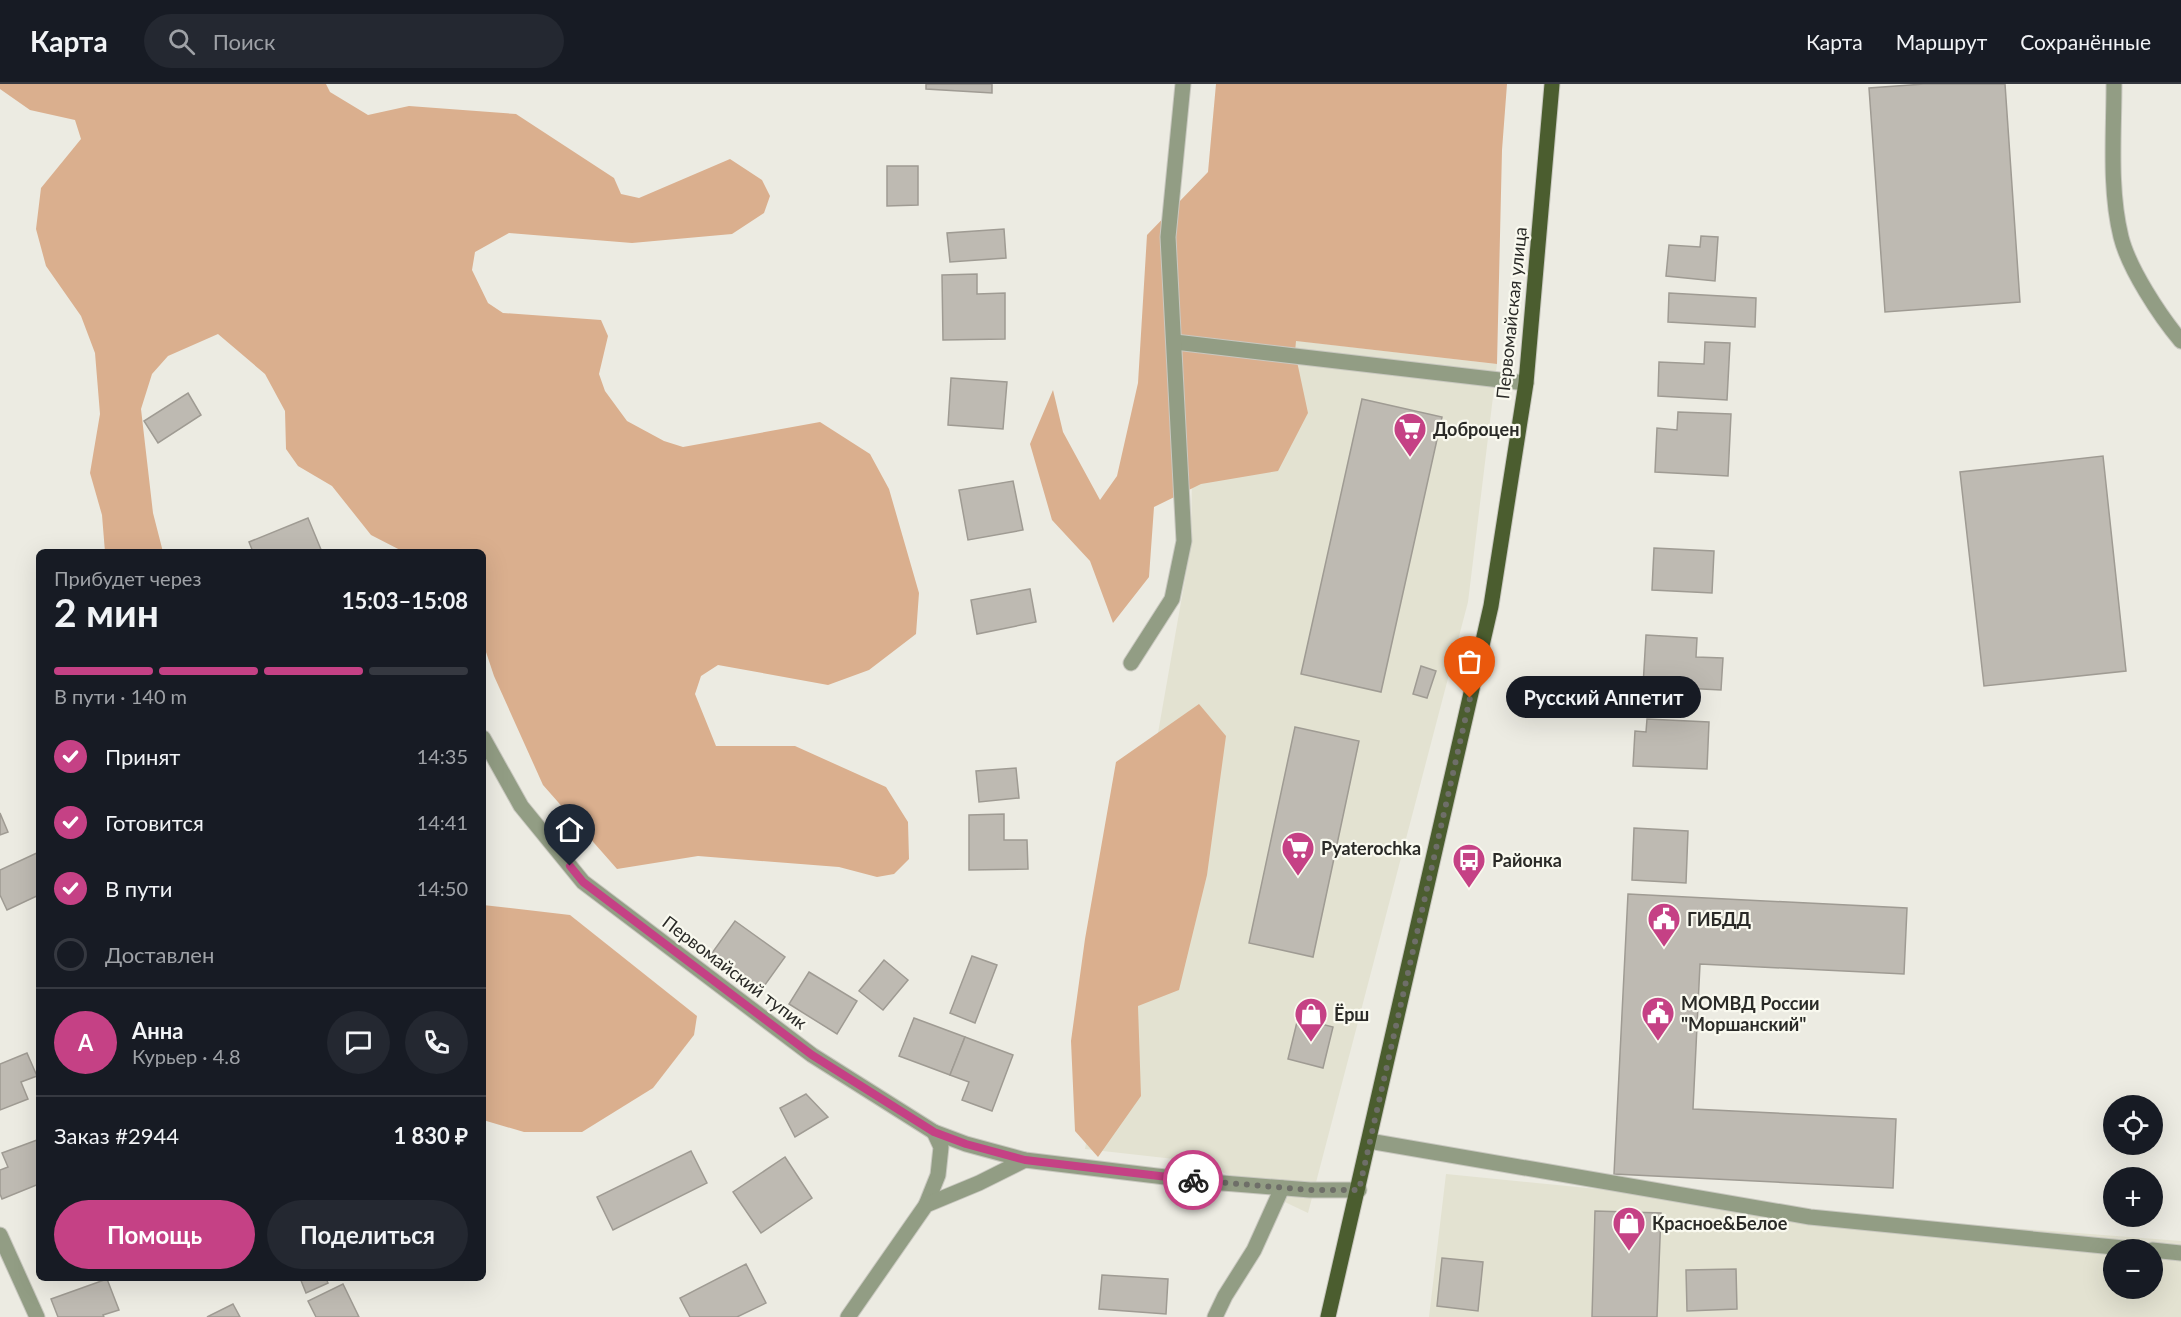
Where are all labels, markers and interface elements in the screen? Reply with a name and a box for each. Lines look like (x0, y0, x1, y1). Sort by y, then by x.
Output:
search box (144, 14, 564, 68)
text: Карта (30, 24, 108, 58)
icon: search (165, 25, 198, 58)
text: Поиск (213, 28, 276, 55)
text: Карта (1806, 29, 1863, 54)
text: Маршрут (1896, 29, 1987, 54)
text: Сохранённые (2020, 29, 2151, 54)
street label: Первомайская улица (1491, 226, 1531, 400)
supermarket icon: Доброцен (1392, 411, 1428, 458)
place label: Доброцен (1433, 418, 1519, 440)
text: Прибудет через (54, 566, 201, 590)
text: 15:03–15:08 (342, 587, 468, 614)
text: 2 мин (54, 589, 159, 635)
pin (1444, 636, 1495, 698)
icon: bag (1453, 645, 1486, 678)
callout: Русский Аппетит (1506, 677, 1701, 719)
text: В пути · 140 m (54, 684, 187, 708)
text: Русский Аппетит (1523, 685, 1684, 709)
icon: check (54, 740, 87, 773)
text: Принят (105, 743, 180, 770)
text: 14:35 (417, 744, 468, 768)
pin (544, 804, 595, 866)
icon: check (54, 806, 87, 839)
text: Готовится (105, 809, 204, 836)
text: 14:41 (417, 810, 468, 834)
icon: home (553, 813, 586, 846)
supermarket icon: Pyaterochka (1280, 830, 1316, 877)
place label: Pyaterochka (1321, 837, 1421, 859)
bus stop icon: Районка (1451, 842, 1487, 889)
place label: Районка (1492, 849, 1562, 871)
icon: check (54, 872, 87, 905)
text: В пути (105, 875, 172, 902)
text: 14:50 (417, 876, 468, 900)
public building icon: ГИБДД (1646, 901, 1682, 948)
place label: ГИБДД (1687, 908, 1751, 930)
street label: Первомайский тупик (658, 911, 812, 1034)
text: Доставлен (105, 941, 214, 968)
place label: МОМВД России "Моршанский" (1681, 992, 1820, 1035)
public building icon: МОМВД России "Моршанский" (1640, 995, 1676, 1042)
shop icon: Ёрш (1293, 996, 1329, 1043)
place label: Ёрш (1334, 1003, 1369, 1025)
button: chat (327, 1011, 390, 1074)
button: phone (405, 1011, 468, 1074)
text: Анна (132, 1017, 183, 1044)
text: А (78, 1029, 93, 1056)
text: Курьер · 4.8 (132, 1044, 241, 1068)
map controls (2103, 1095, 2163, 1299)
button: locate (2103, 1095, 2163, 1155)
text: Заказ #2944 (54, 1122, 179, 1149)
text: 1 830 ₽ (393, 1122, 468, 1149)
courier (1163, 1150, 1223, 1210)
icon: bike (1177, 1164, 1210, 1197)
button: + (2103, 1167, 2163, 1227)
button: Помощь (54, 1200, 255, 1269)
button: Поделиться (267, 1200, 468, 1269)
shop icon: Красное&Белое (1611, 1205, 1647, 1252)
place label: Красное&Белое (1652, 1212, 1788, 1234)
button: − (2103, 1239, 2163, 1299)

